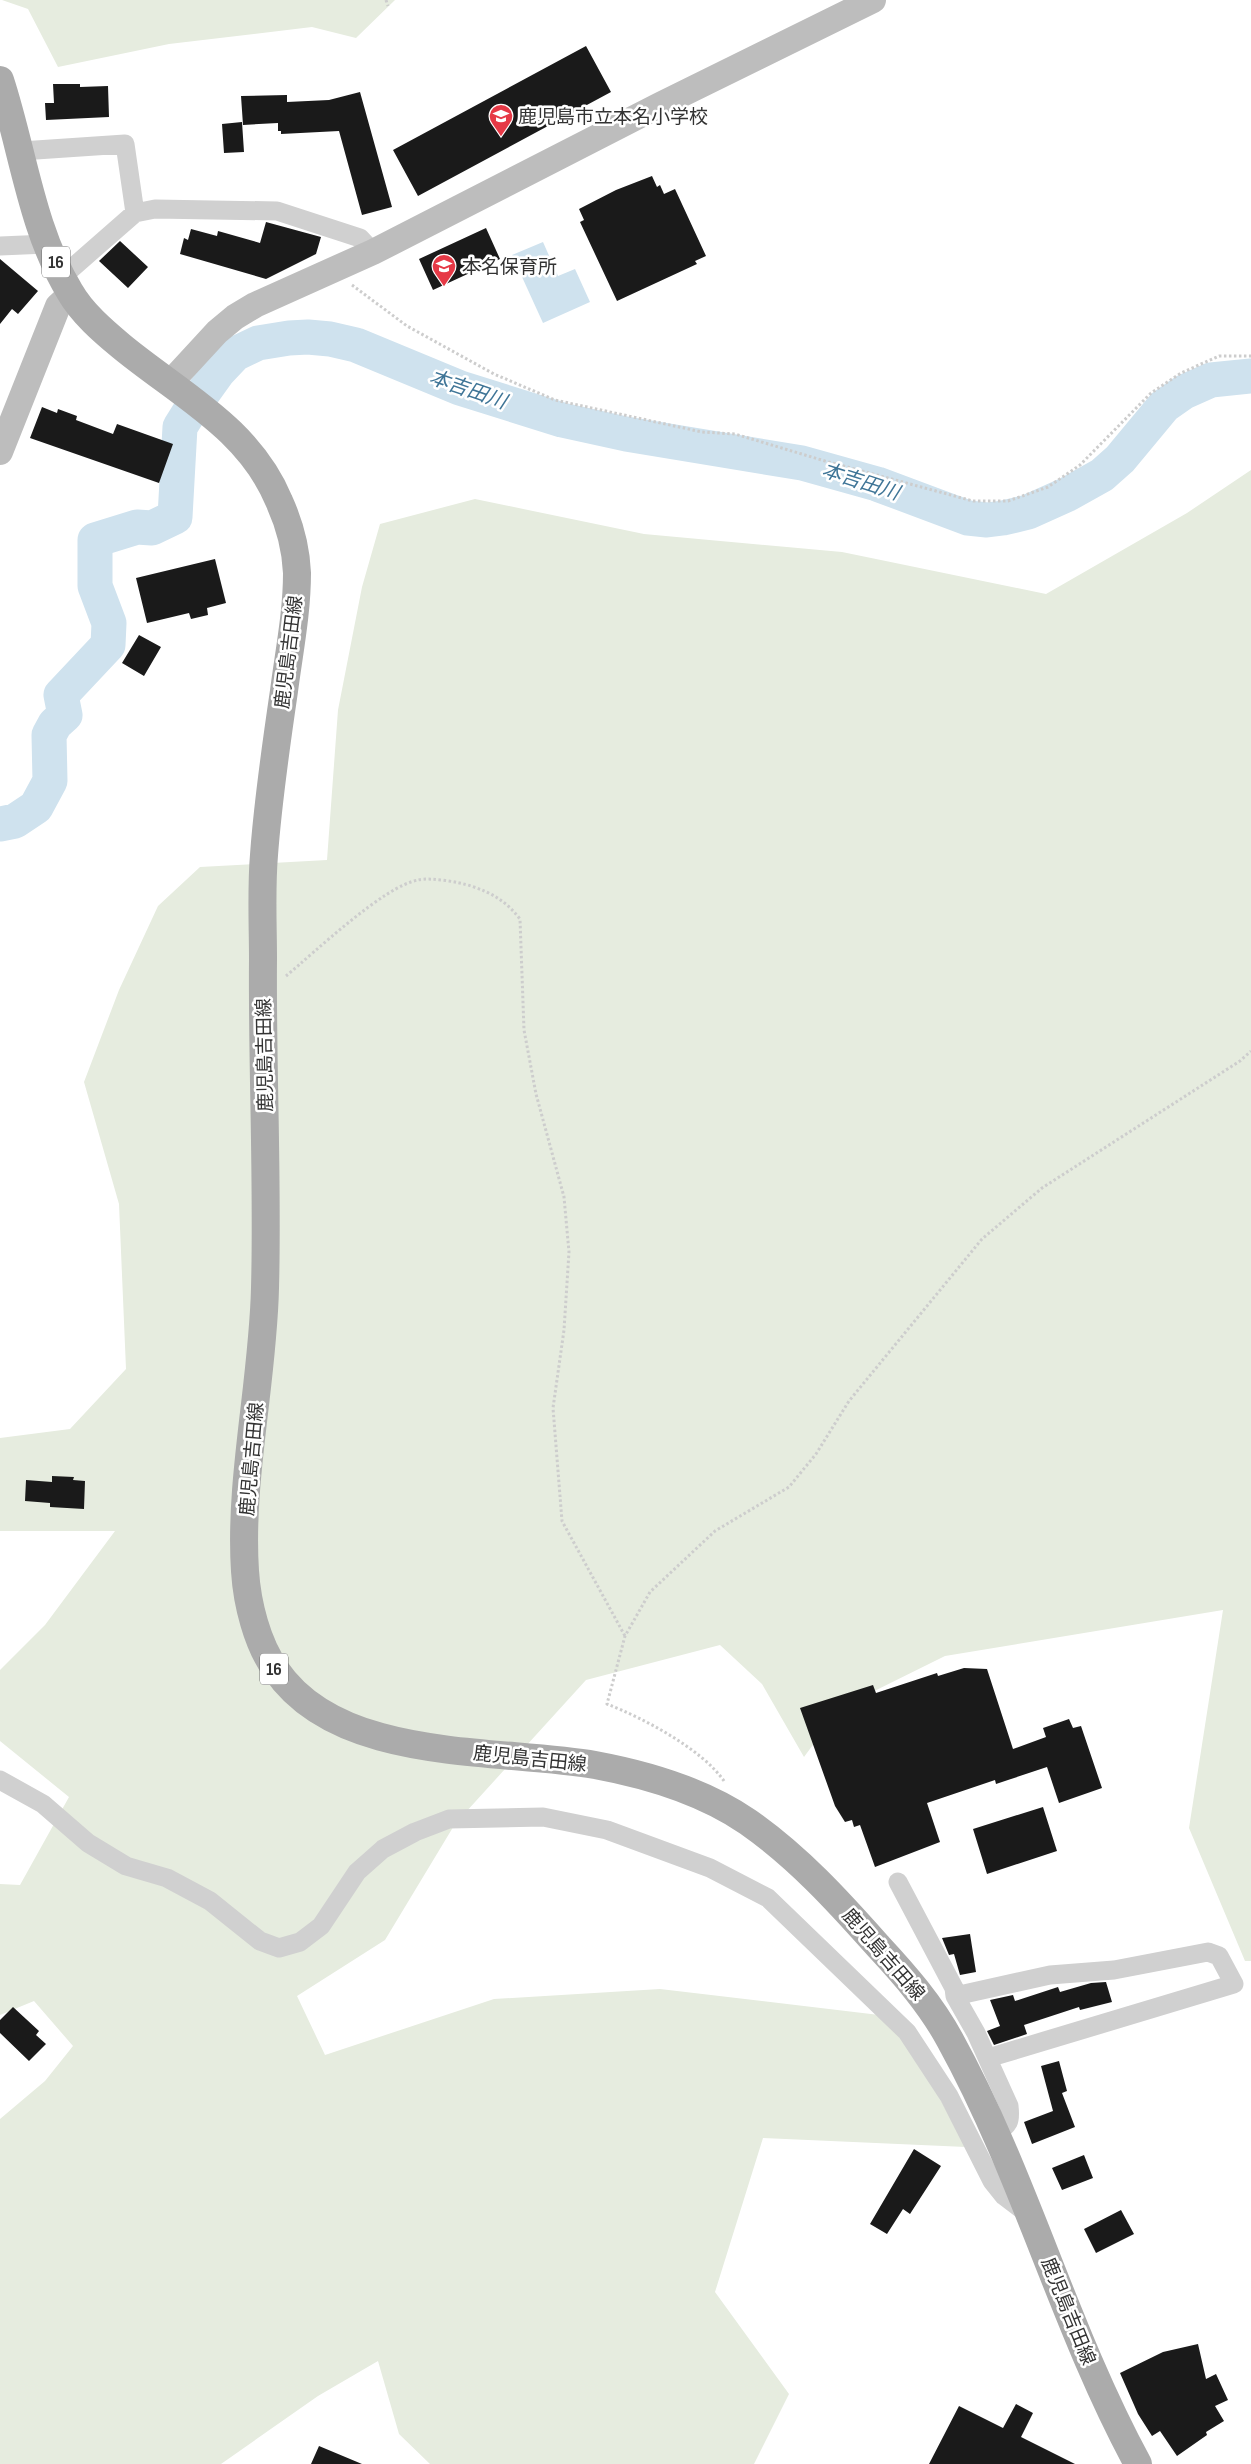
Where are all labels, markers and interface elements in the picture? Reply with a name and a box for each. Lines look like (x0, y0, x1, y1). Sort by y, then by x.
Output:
school or university icon: 鹿児島市立本名小学校 (488, 103, 514, 137)
place label: 鹿児島市立本名小学校 (518, 106, 708, 129)
road number: 16 (42, 246, 70, 278)
school or university icon: 本名保育所 (431, 253, 457, 287)
place label: 本名保育所 (462, 256, 557, 279)
water label: 本吉田川 (426, 366, 511, 415)
water label: 本吉田川 (819, 458, 904, 506)
street label: 鹿児島吉田線 (271, 594, 308, 710)
street label: 鹿児島吉田線 (253, 998, 278, 1112)
street label: 鹿児島吉田線 (236, 1401, 269, 1517)
road number: 16 (260, 1654, 288, 1685)
street label: 鹿児島吉田線 (472, 1742, 588, 1777)
street label: 鹿児島吉田線 (837, 1904, 929, 2006)
street label: 鹿児島吉田線 (1036, 2254, 1100, 2369)

